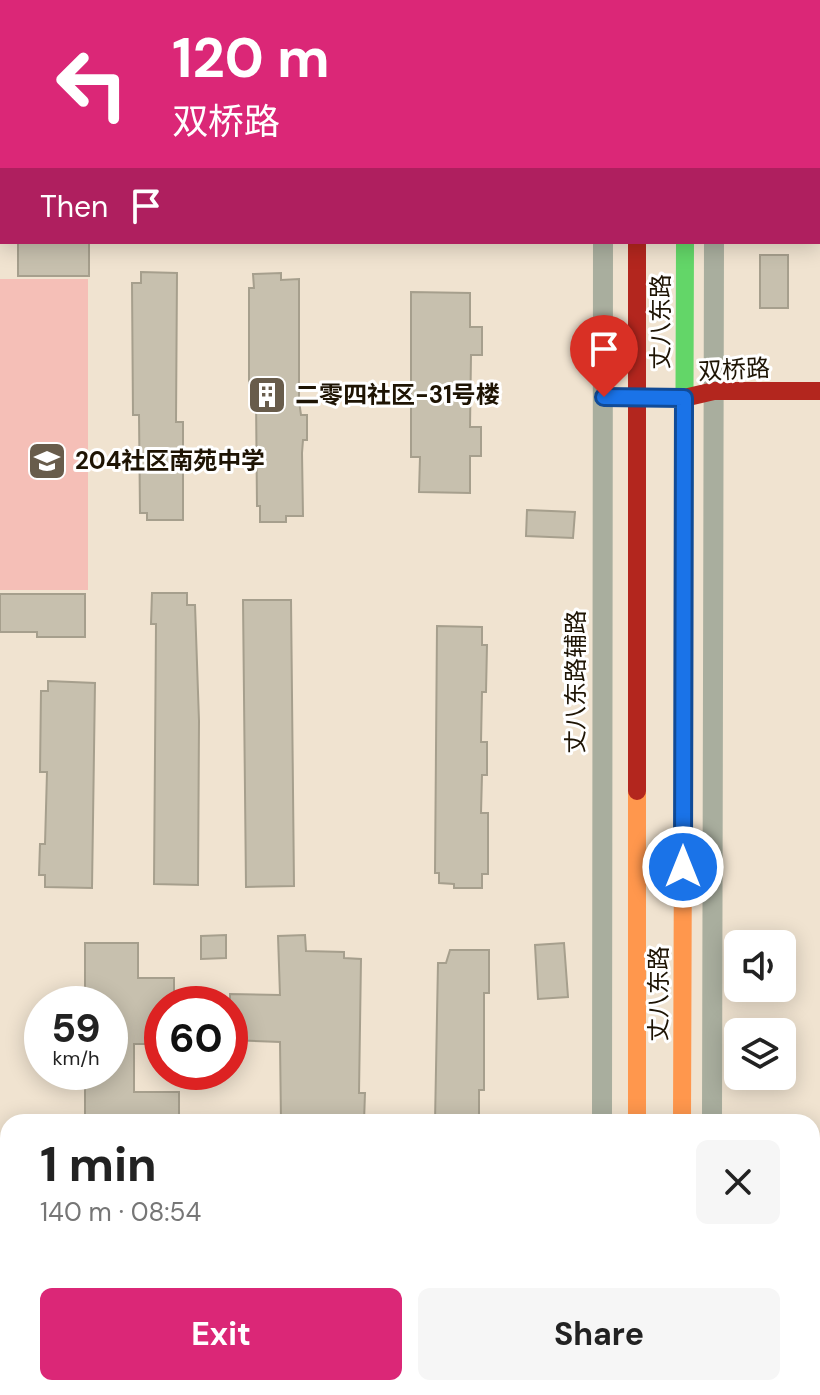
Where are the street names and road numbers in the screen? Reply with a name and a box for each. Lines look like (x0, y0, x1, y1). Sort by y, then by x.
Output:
street label: 丈八东路 (645, 274, 676, 370)
street label: 双桥路 (697, 352, 771, 387)
street label: 丈八东路辅路 (560, 610, 591, 754)
street label: 丈八东路 (643, 946, 674, 1042)

